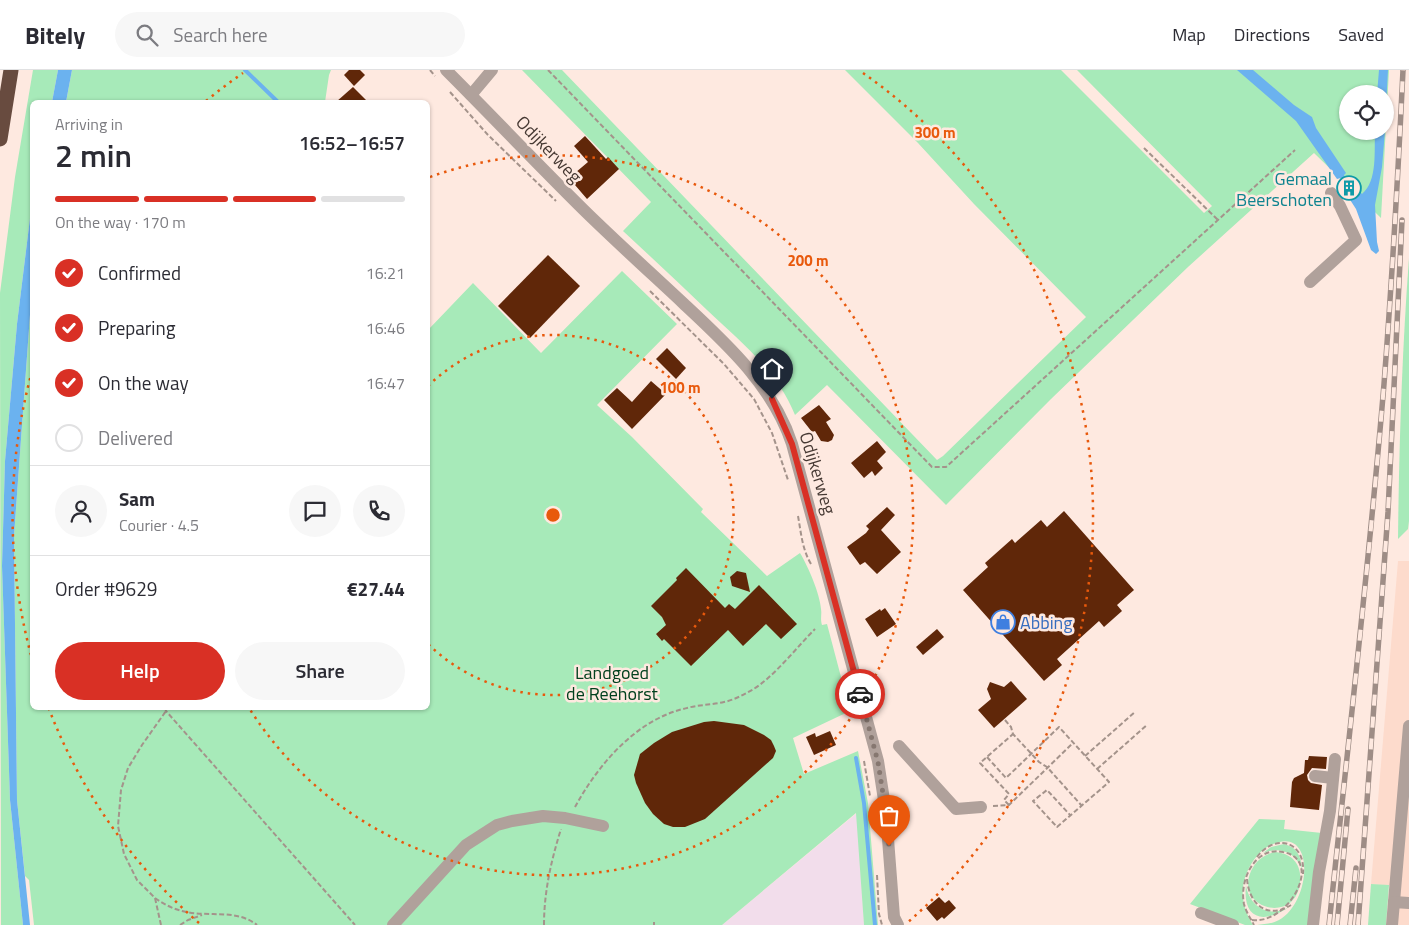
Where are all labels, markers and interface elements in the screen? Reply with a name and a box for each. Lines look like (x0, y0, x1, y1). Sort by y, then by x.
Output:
search box (115, 12, 465, 57)
text: Bitely (25, 17, 85, 53)
text: Search here (173, 20, 268, 49)
icon: search (133, 21, 161, 49)
text: Map (1172, 21, 1206, 48)
text: Directions (1234, 21, 1310, 48)
text: Saved (1338, 21, 1384, 48)
map controls (1339, 85, 1394, 140)
button: locate (1339, 85, 1394, 140)
street label: Odijkerweg (510, 109, 588, 189)
text: Arriving in (55, 112, 123, 136)
text: 300 m (914, 121, 956, 144)
text: 16:52–16:57 (299, 128, 405, 157)
text: 2 min (55, 131, 132, 179)
place label: Gemaal Beerschoten (1236, 165, 1332, 213)
building icon: Gemaal Beerschoten (1336, 175, 1362, 201)
text: On the way · 170 m (55, 210, 186, 234)
text: 200 m (787, 249, 829, 272)
text: Confirmed (98, 258, 181, 287)
icon: check (55, 259, 83, 287)
text: 16:21 (366, 261, 405, 285)
text: Preparing (98, 313, 175, 342)
icon: check (55, 314, 83, 342)
text: 16:46 (366, 316, 405, 340)
pin (751, 348, 793, 399)
icon: home (758, 355, 786, 383)
text: On the way (98, 368, 189, 397)
icon: check (55, 369, 83, 397)
text: 16:47 (366, 371, 405, 395)
text: 100 m (659, 376, 701, 399)
text: Delivered (98, 423, 173, 452)
street label: Odijkerweg (793, 428, 843, 518)
text: Sam (119, 484, 155, 513)
button: person (55, 485, 107, 537)
button: chat (289, 485, 341, 537)
button: phone (353, 485, 405, 537)
centre of rings (544, 506, 562, 524)
text: Courier · 4.5 (119, 513, 199, 537)
text: Order #9629 (55, 574, 157, 603)
text: €27.44 (347, 574, 405, 603)
shop icon: Abbing (990, 609, 1016, 635)
place label: Abbing (1020, 609, 1073, 636)
button: Help (55, 642, 225, 700)
button: Share (235, 642, 405, 700)
park label: Landgoed de Reehorst (566, 659, 659, 707)
courier (835, 669, 885, 719)
icon: car (846, 680, 874, 708)
pin (868, 795, 910, 846)
icon: bag (875, 802, 903, 830)

